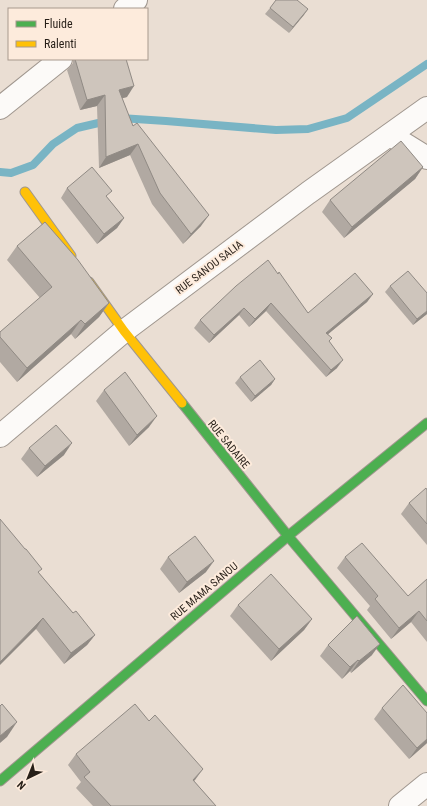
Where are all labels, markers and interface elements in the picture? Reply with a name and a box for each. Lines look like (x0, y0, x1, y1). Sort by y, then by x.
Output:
legend (8, 8, 148, 60)
text: Fluide (44, 17, 73, 31)
text: Ralenti (44, 37, 77, 51)
street label: RUE SANOU SALIA (173, 238, 246, 297)
street label: RUE SADAIRE (205, 417, 252, 472)
street label: RUE MAMA SANOU (168, 560, 241, 623)
north arrow (8, 758, 48, 798)
text: N (14, 778, 28, 792)

